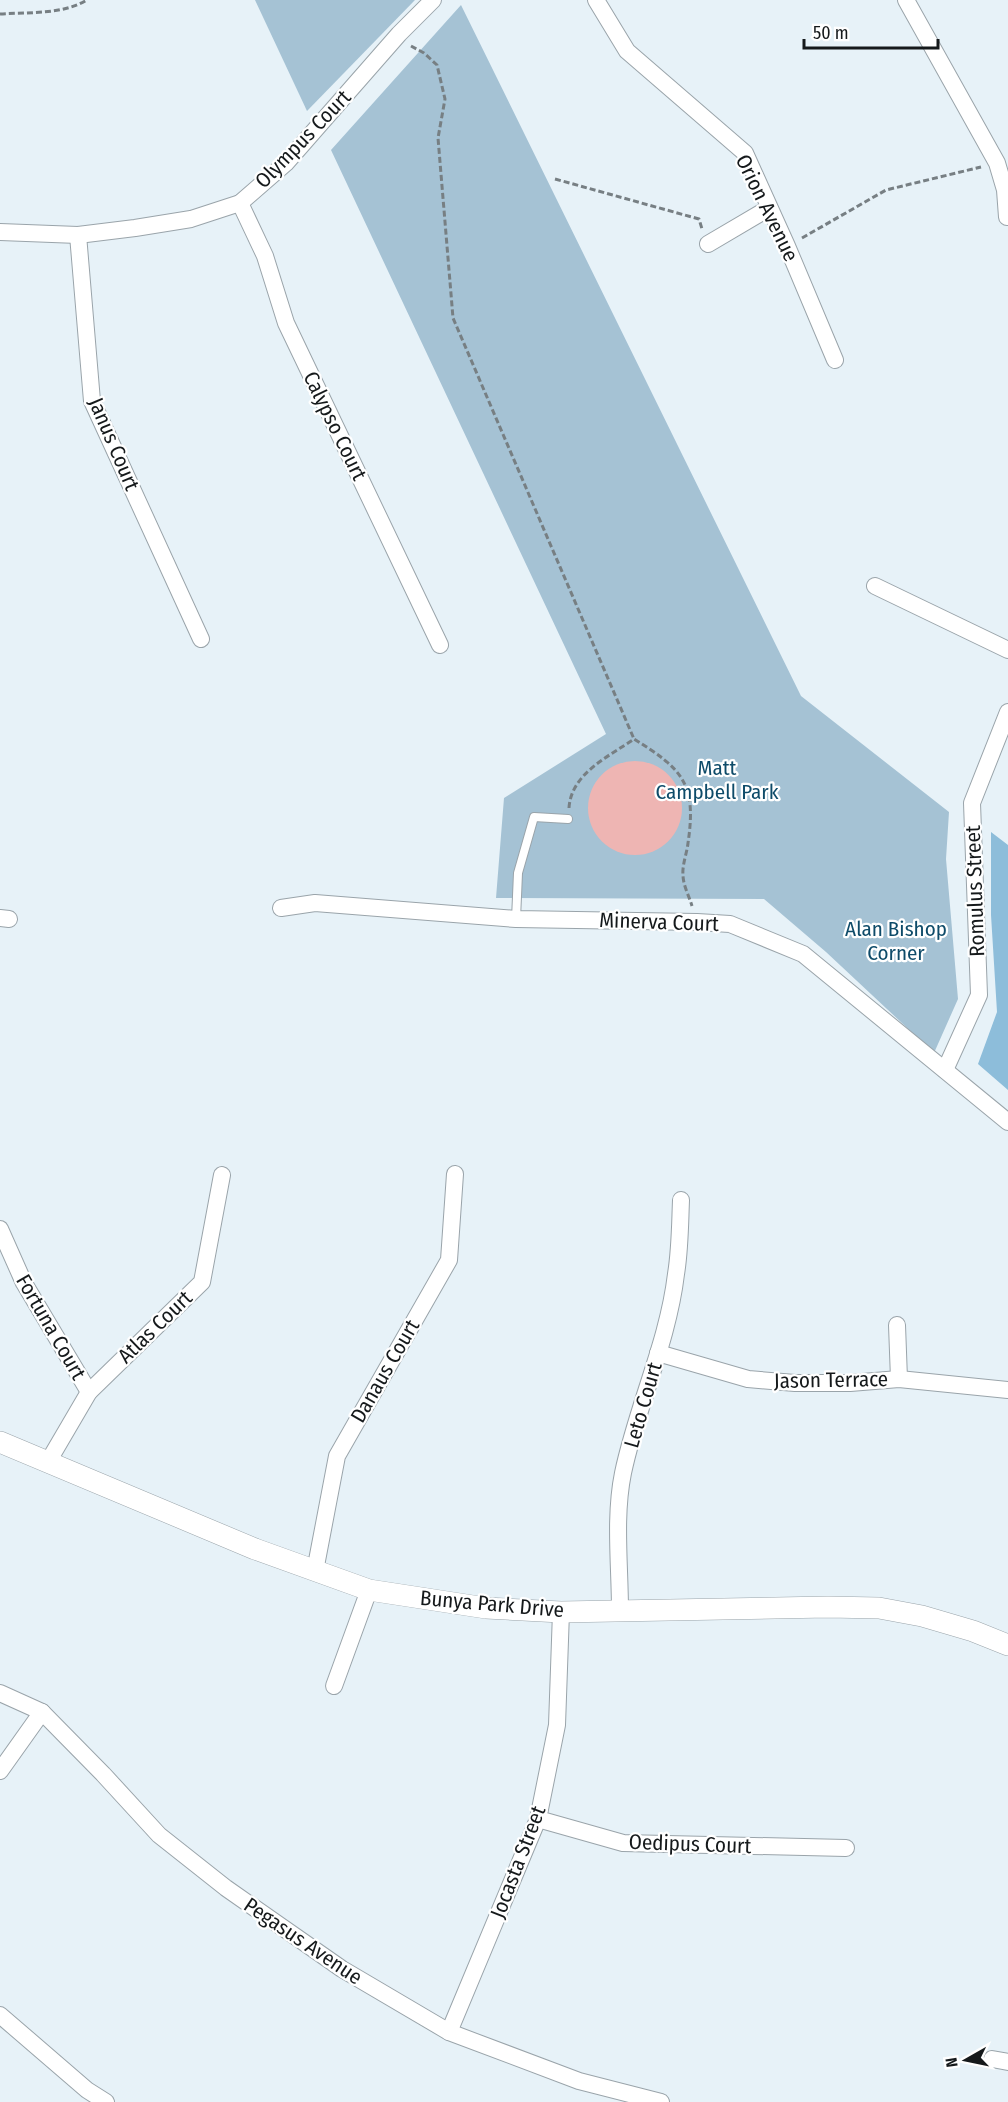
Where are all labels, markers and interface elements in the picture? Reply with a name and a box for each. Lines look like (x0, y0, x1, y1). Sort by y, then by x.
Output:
scale bar (804, 12, 938, 50)
text: 50 m (813, 22, 849, 44)
street label: Olympus Court (250, 84, 356, 194)
street label: Orion Avenue (730, 150, 804, 266)
street label: Calypso Court (297, 367, 373, 485)
street label: Janus Court (83, 394, 145, 495)
park label: Matt Campbell Park (656, 755, 779, 805)
street label: Romulus Street (960, 825, 990, 957)
street label: Minerva Court (599, 907, 719, 937)
park label: Alan Bishop Corner (845, 916, 947, 966)
street label: Fortuna Court (10, 1270, 92, 1384)
street label: Atlas Court (112, 1285, 198, 1369)
street label: Danaus Court (345, 1315, 425, 1427)
street label: Leto Court (618, 1359, 668, 1451)
street label: Jason Terrace (774, 1366, 888, 1394)
street label: Bunya Park Drive (419, 1585, 565, 1623)
street label: Jocasta Street (485, 1802, 551, 1922)
street label: Oedipus Court (628, 1829, 752, 1859)
street label: Pegasus Avenue (239, 1892, 367, 1990)
north arrow (936, 2030, 996, 2090)
text: N (942, 2056, 962, 2068)

